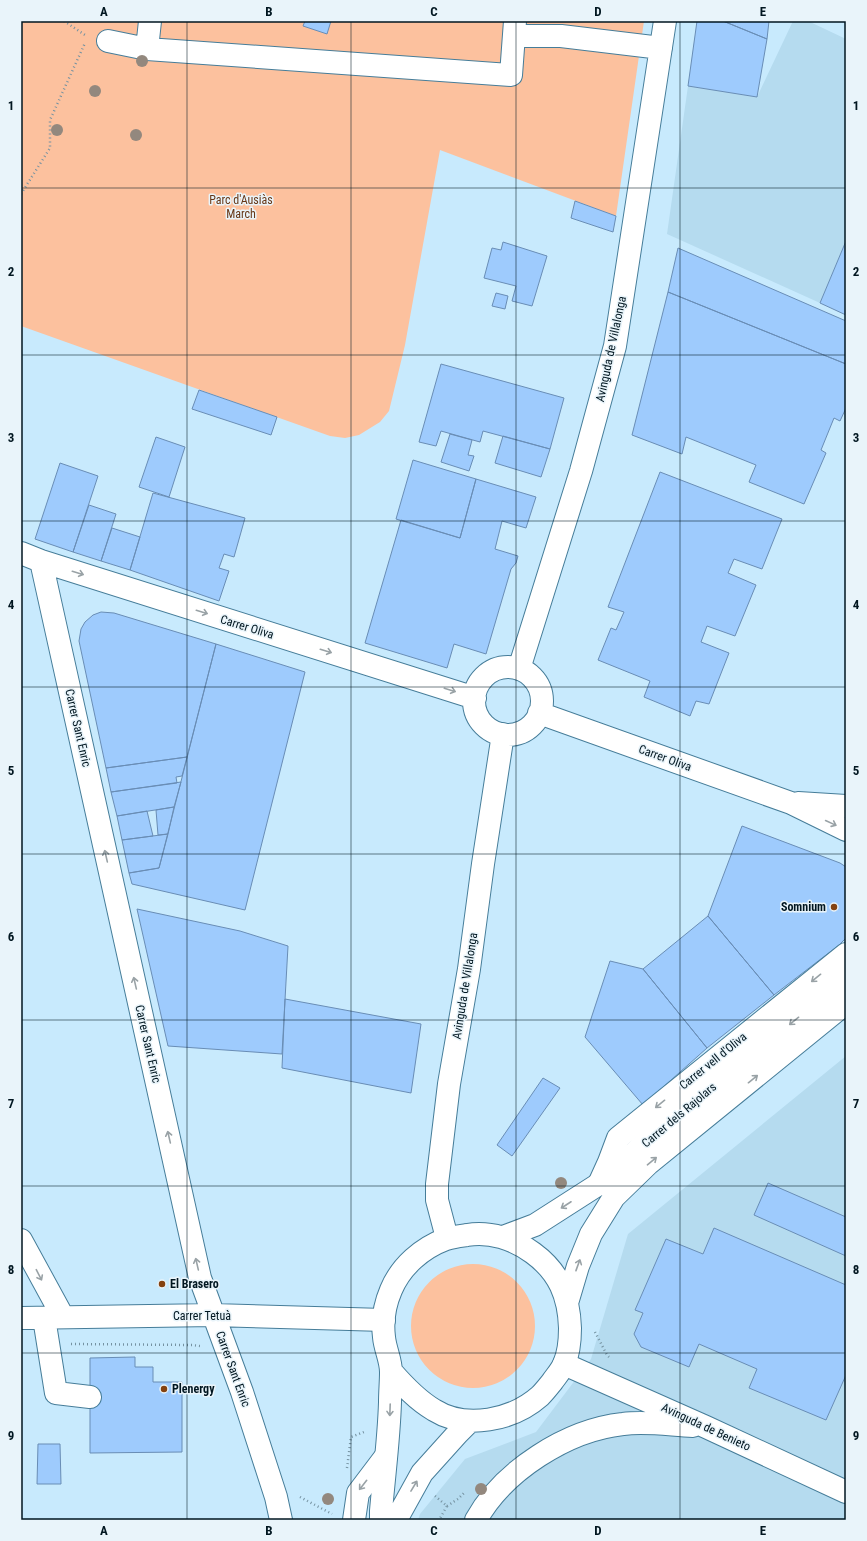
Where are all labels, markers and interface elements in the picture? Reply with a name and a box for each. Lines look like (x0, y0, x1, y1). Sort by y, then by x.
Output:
text: A (100, 4, 108, 19)
text: B (265, 4, 273, 19)
text: C (430, 4, 438, 19)
text: D (594, 4, 602, 19)
text: E (760, 4, 767, 19)
text: 1 (8, 98, 14, 113)
text: 1 (853, 98, 859, 113)
park label: Parc d'Ausiàs March (209, 193, 273, 221)
text: 2 (8, 264, 15, 279)
text: 2 (853, 264, 860, 279)
street label: Avinguda de Villalonga (593, 295, 629, 403)
text: 3 (8, 430, 14, 445)
text: 3 (853, 430, 859, 445)
one-way arrow (71, 570, 84, 577)
text: 4 (8, 597, 15, 612)
text: 4 (853, 597, 860, 612)
one-way arrow (195, 609, 208, 616)
street label: Carrer Oliva (219, 612, 276, 642)
one-way arrow (319, 648, 332, 655)
one-way arrow (443, 687, 456, 694)
street label: Carrer Sant Enric (62, 688, 94, 769)
street label: Carrer Oliva (637, 742, 694, 774)
text: 5 (8, 763, 15, 778)
text: 5 (853, 763, 860, 778)
one-way arrow (825, 820, 837, 827)
one-way arrow (102, 850, 110, 863)
place label: Somnium (781, 900, 826, 914)
marker: Somnium (829, 902, 839, 912)
text: 6 (8, 929, 15, 944)
text: 6 (853, 929, 860, 944)
street label: Avinguda de Villalonga (450, 931, 480, 1040)
one-way arrow (810, 974, 821, 983)
one-way arrow (130, 977, 138, 990)
street label: Carrer Sant Enric (132, 1004, 164, 1085)
one-way arrow (789, 1016, 799, 1025)
street label: Carrer vell d'Oliva (677, 1030, 750, 1092)
one-way arrow (748, 1074, 758, 1083)
street label: Carrer dels Rajolars (639, 1080, 719, 1150)
text: 7 (8, 1096, 15, 1111)
text: 7 (853, 1096, 860, 1111)
one-way arrow (655, 1100, 666, 1108)
one-way arrow (165, 1131, 173, 1144)
one-way arrow (647, 1156, 658, 1165)
one-way arrow (561, 1201, 572, 1209)
one-way arrow (193, 1258, 201, 1271)
one-way arrow (575, 1260, 583, 1272)
text: 8 (8, 1262, 14, 1277)
text: 8 (853, 1262, 859, 1277)
one-way arrow (36, 1269, 43, 1281)
place label: El Brasero (170, 1277, 219, 1291)
marker: El Brasero (157, 1279, 167, 1289)
street label: Carrer Tetuà (173, 1309, 231, 1323)
street label: Carrer Sant Enric (213, 1329, 253, 1409)
place label: Plenergy (172, 1382, 215, 1396)
marker: Plenergy (159, 1384, 169, 1394)
street label: Avinguda de Benieto (659, 1400, 753, 1454)
one-way arrow (386, 1403, 393, 1416)
text: 9 (8, 1428, 14, 1443)
text: 9 (853, 1428, 859, 1443)
one-way arrow (359, 1480, 368, 1491)
one-way arrow (411, 1480, 419, 1492)
text: A (100, 1523, 108, 1538)
text: B (265, 1523, 273, 1538)
text: C (430, 1523, 438, 1538)
text: D (594, 1523, 602, 1538)
text: E (760, 1523, 767, 1538)

